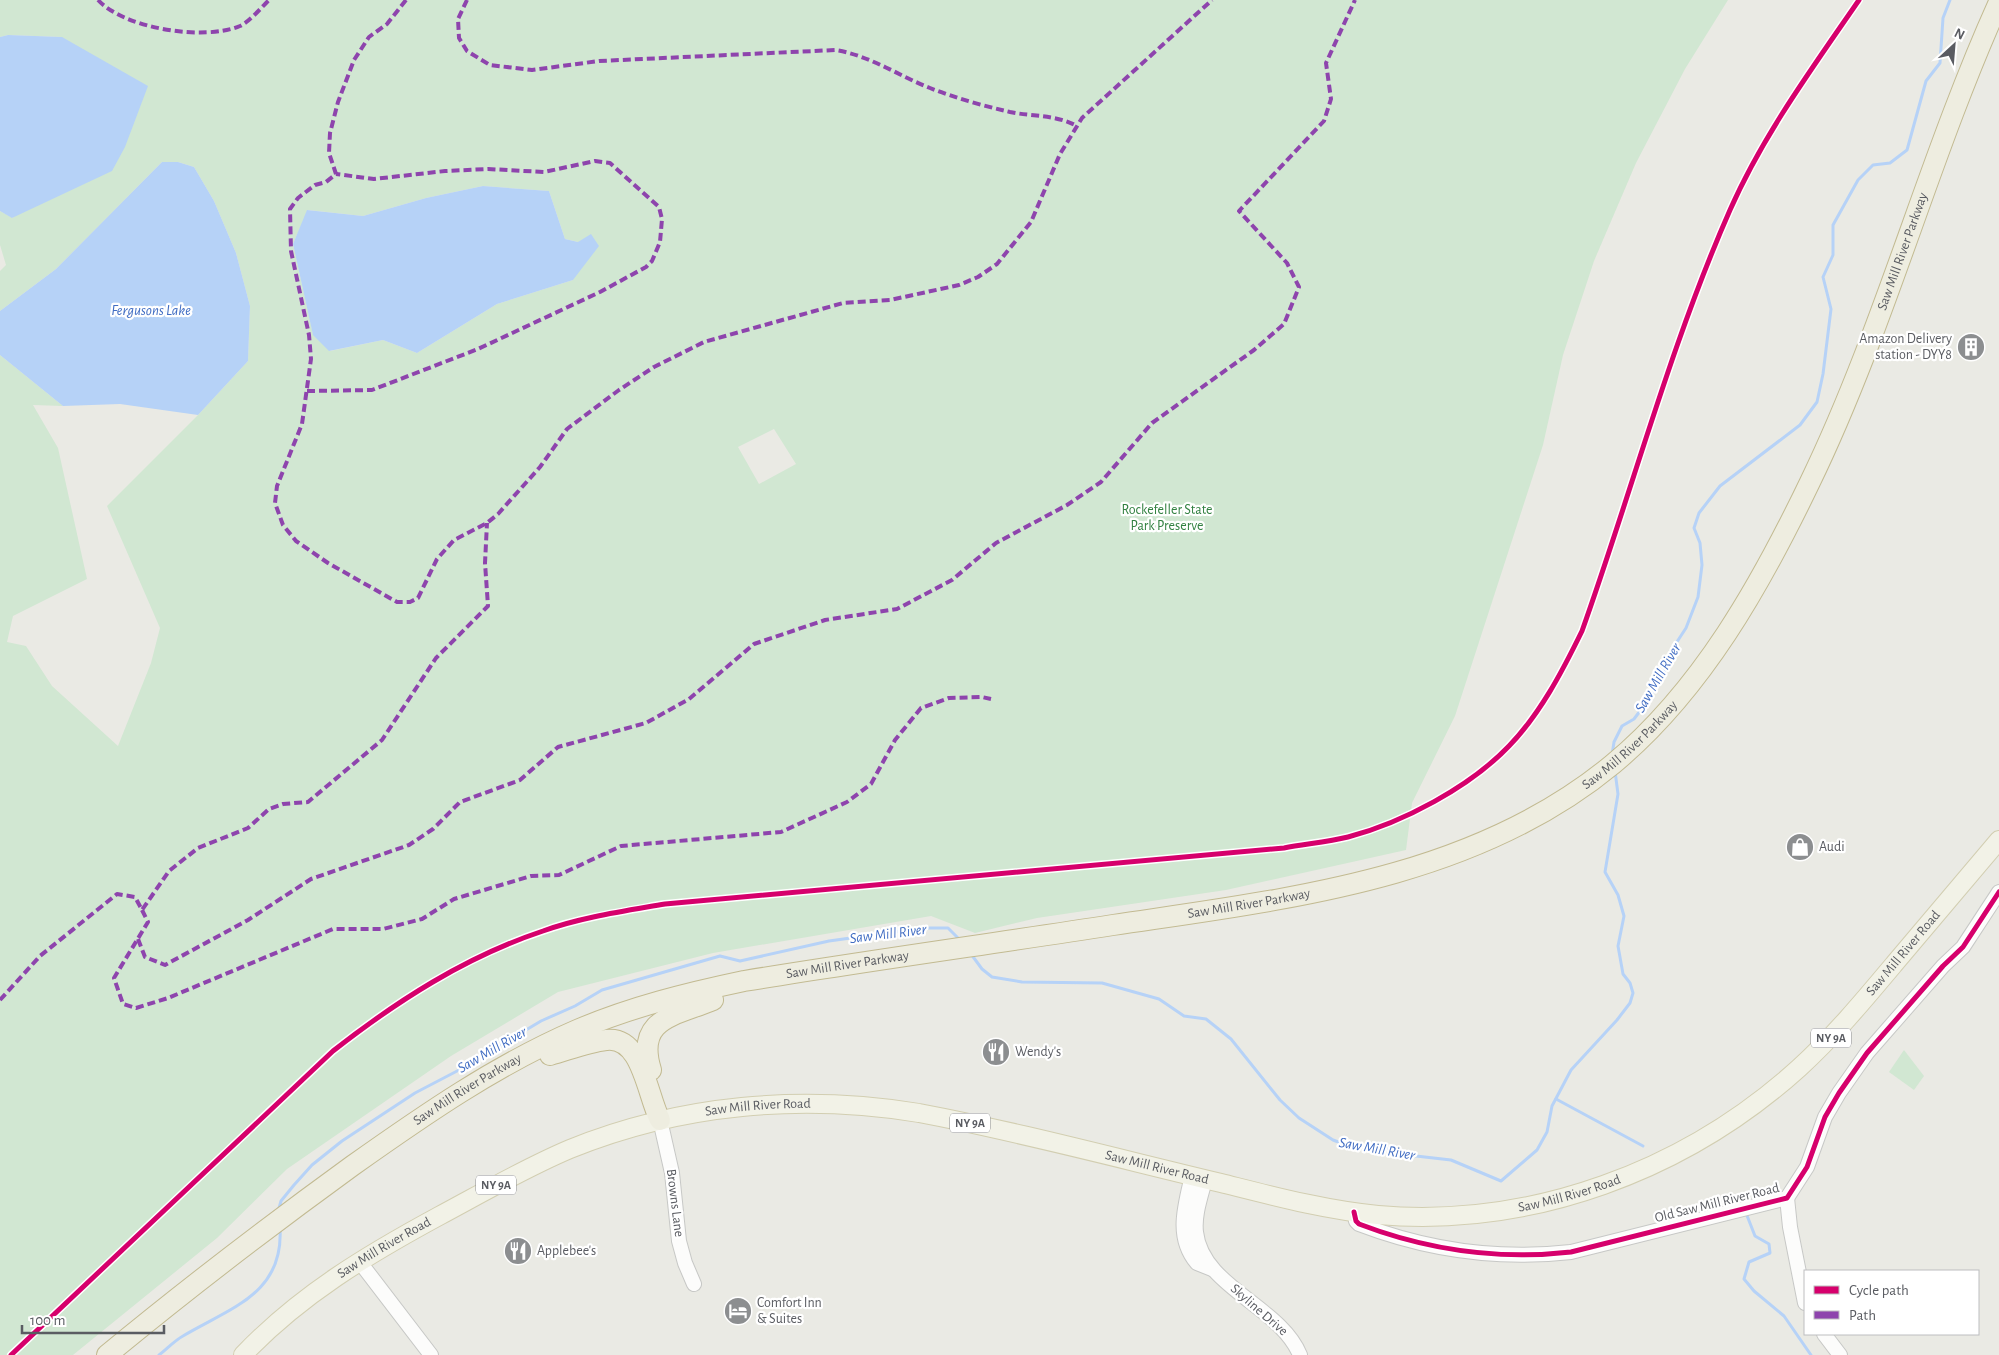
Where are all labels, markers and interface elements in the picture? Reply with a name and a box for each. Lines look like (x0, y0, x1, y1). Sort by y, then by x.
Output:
north arrow (1929, 20, 1979, 70)
text: N (1952, 26, 1967, 43)
street label: Saw Mill River Parkway (1875, 191, 1930, 312)
water label: Fergusons Lake (111, 303, 191, 318)
place label: Amazon Delivery station - DYY8 (1859, 332, 1952, 362)
building icon: Amazon Delivery station - DYY8 (1956, 332, 1986, 362)
park label: Rockefeller State Park Preserve (1121, 503, 1213, 533)
water label: Saw Mill River (1632, 640, 1684, 715)
street label: Saw Mill River Parkway (1580, 698, 1680, 792)
shop icon: Audi (1785, 832, 1815, 862)
place label: Audi (1819, 840, 1845, 854)
street label: Saw Mill River Parkway (1187, 886, 1311, 921)
street label: Saw Mill River Road (1864, 908, 1943, 998)
water label: Saw Mill River (849, 922, 928, 946)
street label: Saw Mill River Parkway (785, 949, 910, 981)
water label: Saw Mill River (455, 1024, 530, 1076)
road number: NY 9A (1811, 1028, 1851, 1048)
restaurant icon: Wendy's (981, 1037, 1011, 1067)
place label: Wendy's (1015, 1045, 1061, 1059)
street label: Saw Mill River Parkway (411, 1051, 524, 1128)
street label: Saw Mill River Road (704, 1097, 811, 1119)
road number: NY 9A (950, 1114, 990, 1132)
water label: Saw Mill River (1338, 1135, 1417, 1163)
street label: Saw Mill River Road (1104, 1148, 1210, 1187)
street label: Browns Lane (664, 1168, 686, 1238)
street label: Saw Mill River Road (1517, 1172, 1623, 1215)
road number: NY 9A (476, 1176, 516, 1194)
street label: Old Saw Mill River Road (1653, 1181, 1781, 1225)
street label: Saw Mill River Road (335, 1215, 433, 1281)
restaurant icon: Applebee's (503, 1236, 533, 1266)
place label: Applebee's (537, 1244, 596, 1258)
legend (1804, 1270, 1979, 1335)
street label: Skyline Drive (1228, 1281, 1290, 1339)
text: Cycle path (1849, 1283, 1909, 1298)
hotel icon: Comfort Inn & Suites (723, 1296, 753, 1326)
place label: Comfort Inn & Suites (757, 1296, 822, 1326)
scale bar (22, 1302, 165, 1334)
text: Path (1849, 1308, 1876, 1323)
text: 100 m (30, 1313, 65, 1328)

